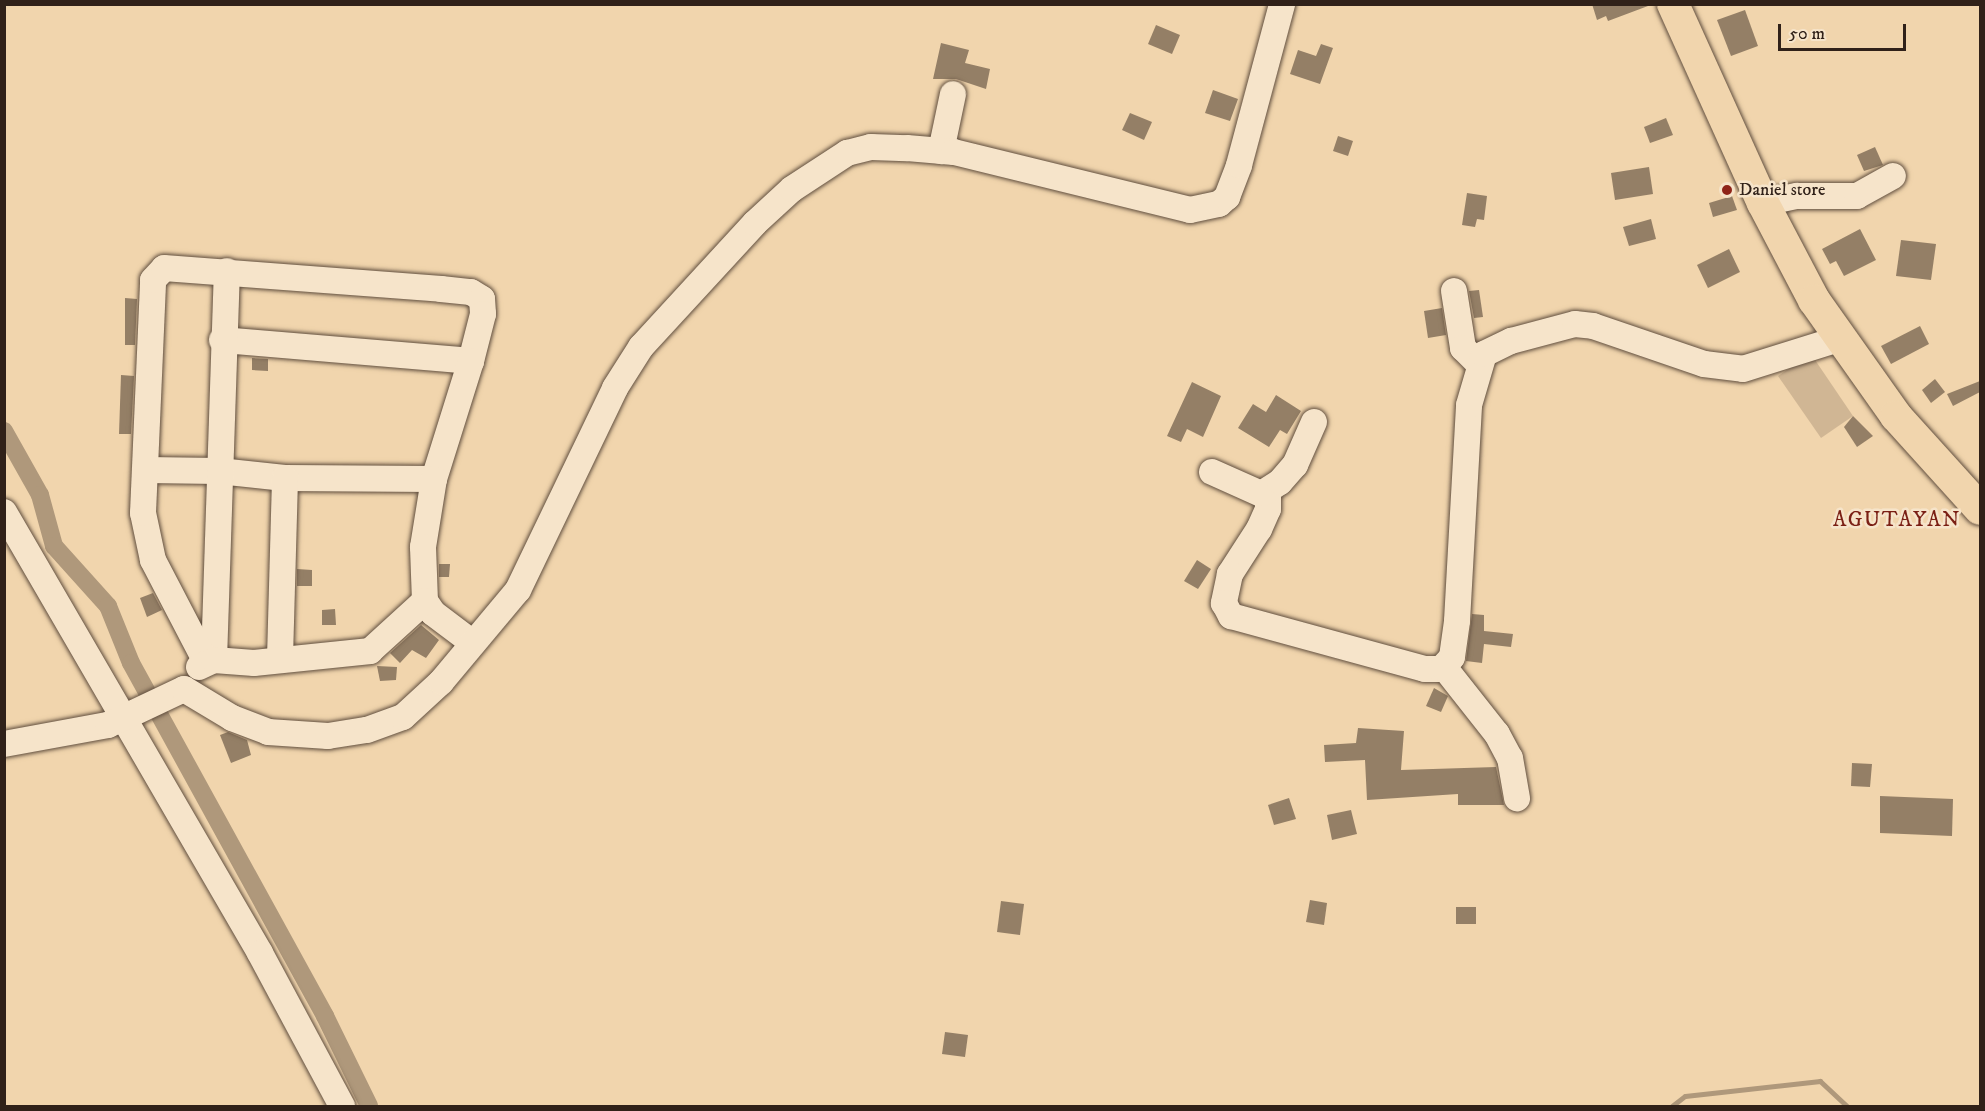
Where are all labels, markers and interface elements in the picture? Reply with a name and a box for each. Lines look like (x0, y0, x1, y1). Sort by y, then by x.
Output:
scale bar (1781, 12, 1908, 50)
text: 50 m (1789, 23, 1825, 45)
place label: Daniel store (1739, 179, 1825, 201)
marker: Daniel store (1720, 183, 1734, 197)
district label: AGUTAYAN (1833, 507, 1961, 533)

